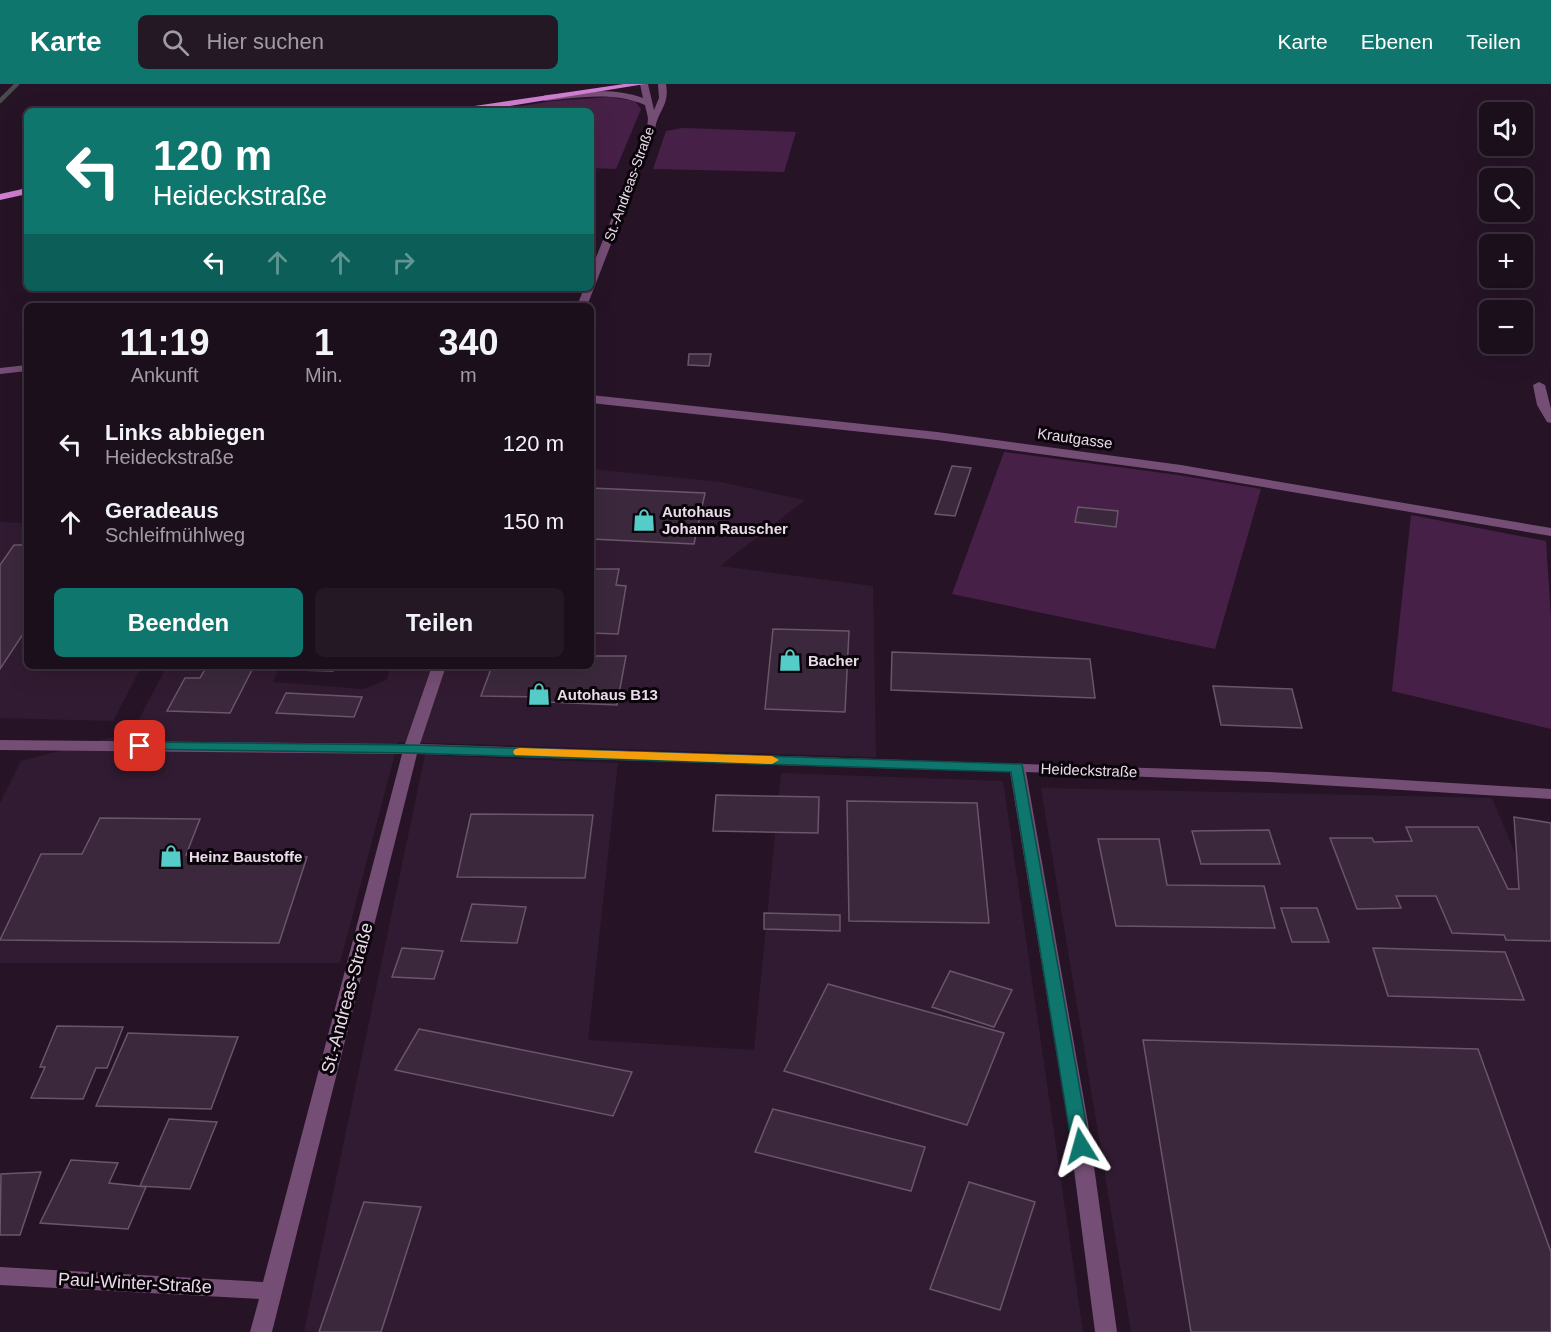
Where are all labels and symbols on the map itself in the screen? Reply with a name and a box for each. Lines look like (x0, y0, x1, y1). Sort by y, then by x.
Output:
street label: St.-Andreas-Straße (601, 124, 657, 243)
street label: Krautgasse (1036, 424, 1114, 452)
place label: Autohaus Johann Rauscher (662, 503, 788, 537)
shop icon: Autohaus Johann Rauscher (631, 507, 657, 533)
shop icon: Bacher (777, 647, 803, 673)
place label: Bacher (808, 652, 859, 669)
shop icon: Autohaus B13 (526, 681, 552, 707)
place label: Autohaus B13 (557, 686, 658, 703)
pin (114, 720, 165, 771)
street label: Heideckstraße (1040, 760, 1138, 780)
shop icon: Heinz Baustoffe (158, 843, 184, 869)
place label: Heinz Baustoffe (189, 848, 302, 865)
street label: St.-Andreas-Straße (317, 921, 377, 1075)
position arrow (1049, 1114, 1113, 1178)
street label: Paul-Winter-Straße (58, 1269, 212, 1297)

